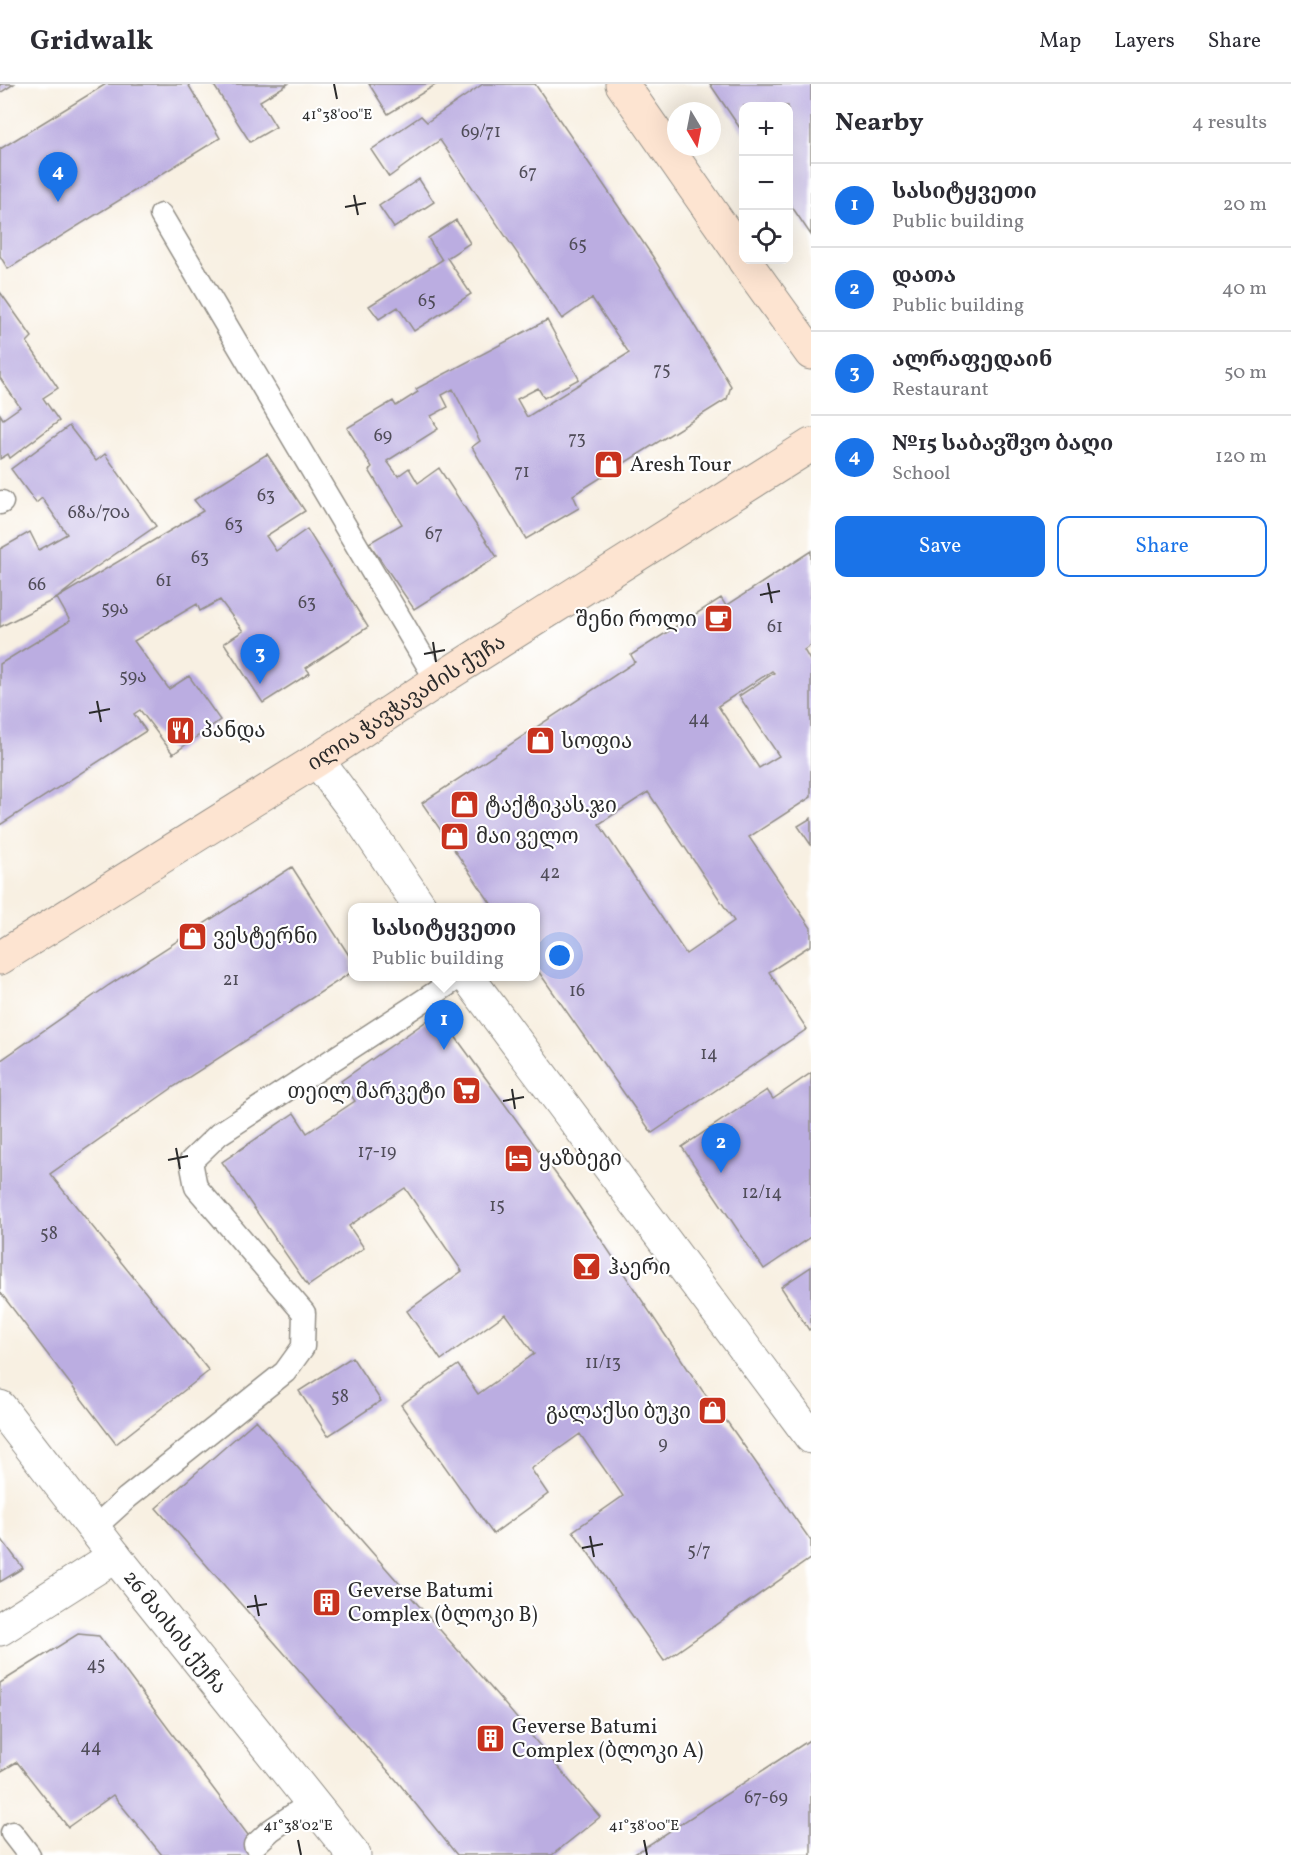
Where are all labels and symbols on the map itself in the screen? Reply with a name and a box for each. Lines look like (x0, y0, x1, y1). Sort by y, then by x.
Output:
north arrow (667, 102, 721, 156)
text: 41°38'00"E (302, 105, 372, 126)
house number: 69/71 (461, 120, 501, 145)
pin: 4 (38, 152, 78, 202)
house number: 67 (519, 161, 537, 186)
house number: 65 (569, 233, 587, 258)
house number: 65 (418, 289, 436, 314)
house number: 75 (653, 358, 671, 383)
house number: 69 (374, 424, 392, 449)
house number: 73 (568, 427, 586, 452)
shop icon: Aresh Tour (593, 448, 625, 480)
place label: Aresh Tour (630, 451, 731, 480)
house number: 71 (514, 460, 530, 485)
house number: 63 (257, 484, 275, 509)
house number: 68ა/70ა (68, 501, 130, 526)
house number: 63 (225, 513, 243, 538)
house number: 67 (425, 522, 443, 547)
house number: 63 (191, 546, 209, 571)
house number: 61 (156, 569, 172, 594)
house number: 66 (28, 573, 46, 598)
house number: 63 (298, 591, 316, 616)
house number: 59ა (101, 597, 129, 622)
cafe icon: შენი როლი (702, 603, 734, 635)
place label: შენი როლი (576, 606, 697, 635)
house number: 61 (767, 615, 783, 640)
street label: ილია ჭავჭავაძის ქუჩა (302, 628, 512, 779)
pin: 3 (240, 634, 280, 684)
house number: 59ა (119, 665, 147, 690)
house number: 44 (688, 707, 710, 732)
restaurant icon: პანდა (164, 714, 196, 746)
place label: პანდა (201, 717, 266, 746)
shop icon: სოფია (524, 725, 556, 757)
place label: სოფია (561, 728, 632, 757)
shop icon: ტაქტიკას.ჯი (448, 789, 480, 821)
place label: ტაქტიკას.ჯი (485, 792, 617, 821)
shop icon: მაი ველო (439, 820, 471, 852)
place label: მაი ველო (476, 823, 579, 852)
house number: 42 (540, 861, 560, 886)
shop icon: ვესტერნი (176, 920, 208, 952)
place label: ვესტერნი (213, 923, 318, 952)
your location (545, 941, 574, 970)
house number: 21 (223, 968, 239, 993)
house number: 16 (569, 979, 585, 1004)
pin: 1 (424, 1000, 464, 1050)
house number: 14 (700, 1042, 718, 1067)
supermarket icon: თეილ მარკეტი (451, 1075, 483, 1107)
place label: თეილ მარკეტი (287, 1078, 446, 1107)
pin: 2 (702, 1124, 740, 1173)
house number: 17-19 (358, 1140, 396, 1165)
hotel icon: ყაზბეგი (502, 1142, 534, 1174)
place label: ყაზბეგი (539, 1145, 622, 1174)
house number: 12/14 (742, 1181, 782, 1206)
house number: 15 (489, 1194, 505, 1219)
house number: 58 (40, 1222, 58, 1247)
bar icon: ჰაერი (571, 1251, 603, 1283)
place label: ჰაერი (608, 1254, 671, 1283)
house number: 11/13 (585, 1351, 621, 1376)
house number: 58 (331, 1385, 349, 1410)
shop icon: გალაქსი ბუკი (696, 1395, 728, 1427)
place label: გალაქსი ბუკი (546, 1398, 691, 1427)
house number: 9 (658, 1432, 668, 1457)
house number: 5/7 (687, 1539, 711, 1564)
street label: 26 მაისის ქუჩა (116, 1564, 233, 1701)
place label: Geverse Batumi Complex (ბლოკი B) (348, 1577, 538, 1630)
building icon: Geverse Batumi Complex (ბლოკი B) (311, 1586, 343, 1618)
house number: 45 (87, 1653, 105, 1678)
place label: Geverse Batumi Complex (ბლოკი A) (512, 1713, 703, 1766)
building icon: Geverse Batumi Complex (ბლოკი A) (475, 1722, 507, 1754)
house number: 44 (80, 1735, 102, 1760)
house number: 67-69 (744, 1786, 788, 1811)
text: 41°38'02"E (263, 1816, 333, 1837)
text: 41°38'00"E (609, 1816, 679, 1837)

